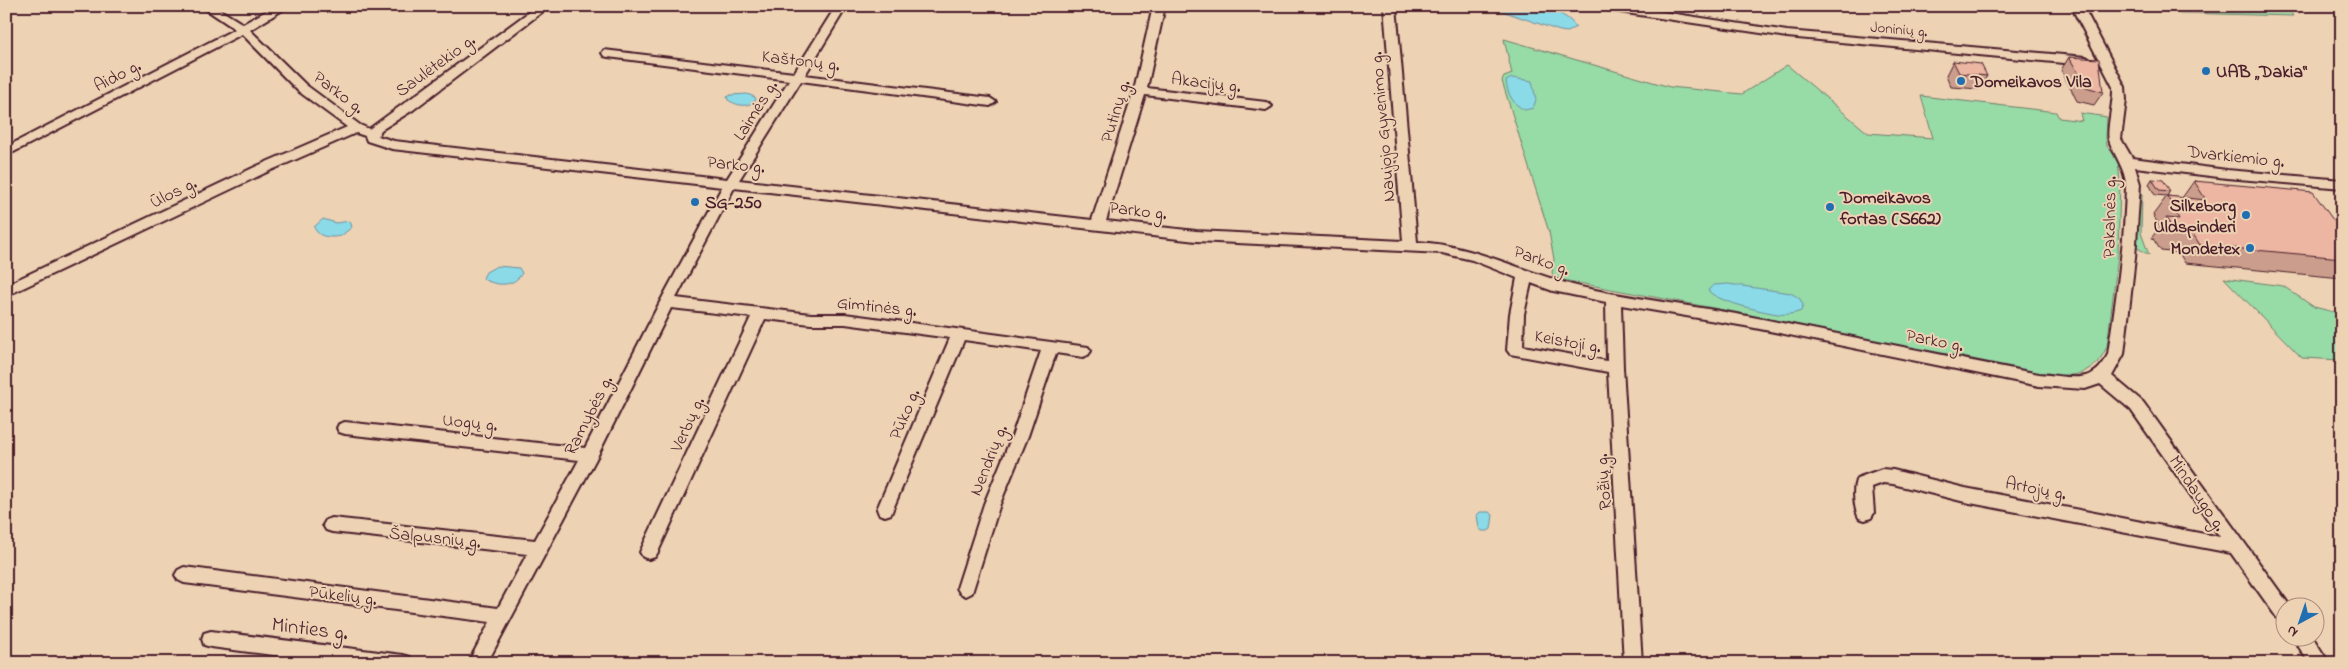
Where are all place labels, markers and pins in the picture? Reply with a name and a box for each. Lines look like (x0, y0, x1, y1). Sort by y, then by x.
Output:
place label: UAB „Dakia“ (2216, 60, 2308, 86)
marker: UAB „Dakia“ (2200, 65, 2212, 77)
place label: Domeikavos Vila (1970, 70, 2092, 96)
marker: Domeikavos Vila (1955, 75, 1967, 87)
place label: Domeikavos fortas (S662) (1839, 186, 1942, 233)
place label: SG-250 (705, 191, 762, 217)
place label: Silkeborg Uldspinderi (2153, 194, 2236, 241)
marker: SG-250 (689, 196, 701, 208)
marker: Domeikavos fortas (S662) (1824, 201, 1836, 213)
marker: Silkeborg Uldspinderi (2240, 209, 2252, 221)
place label: Mondetex (2170, 237, 2240, 263)
marker: Mondetex (2244, 242, 2256, 254)

